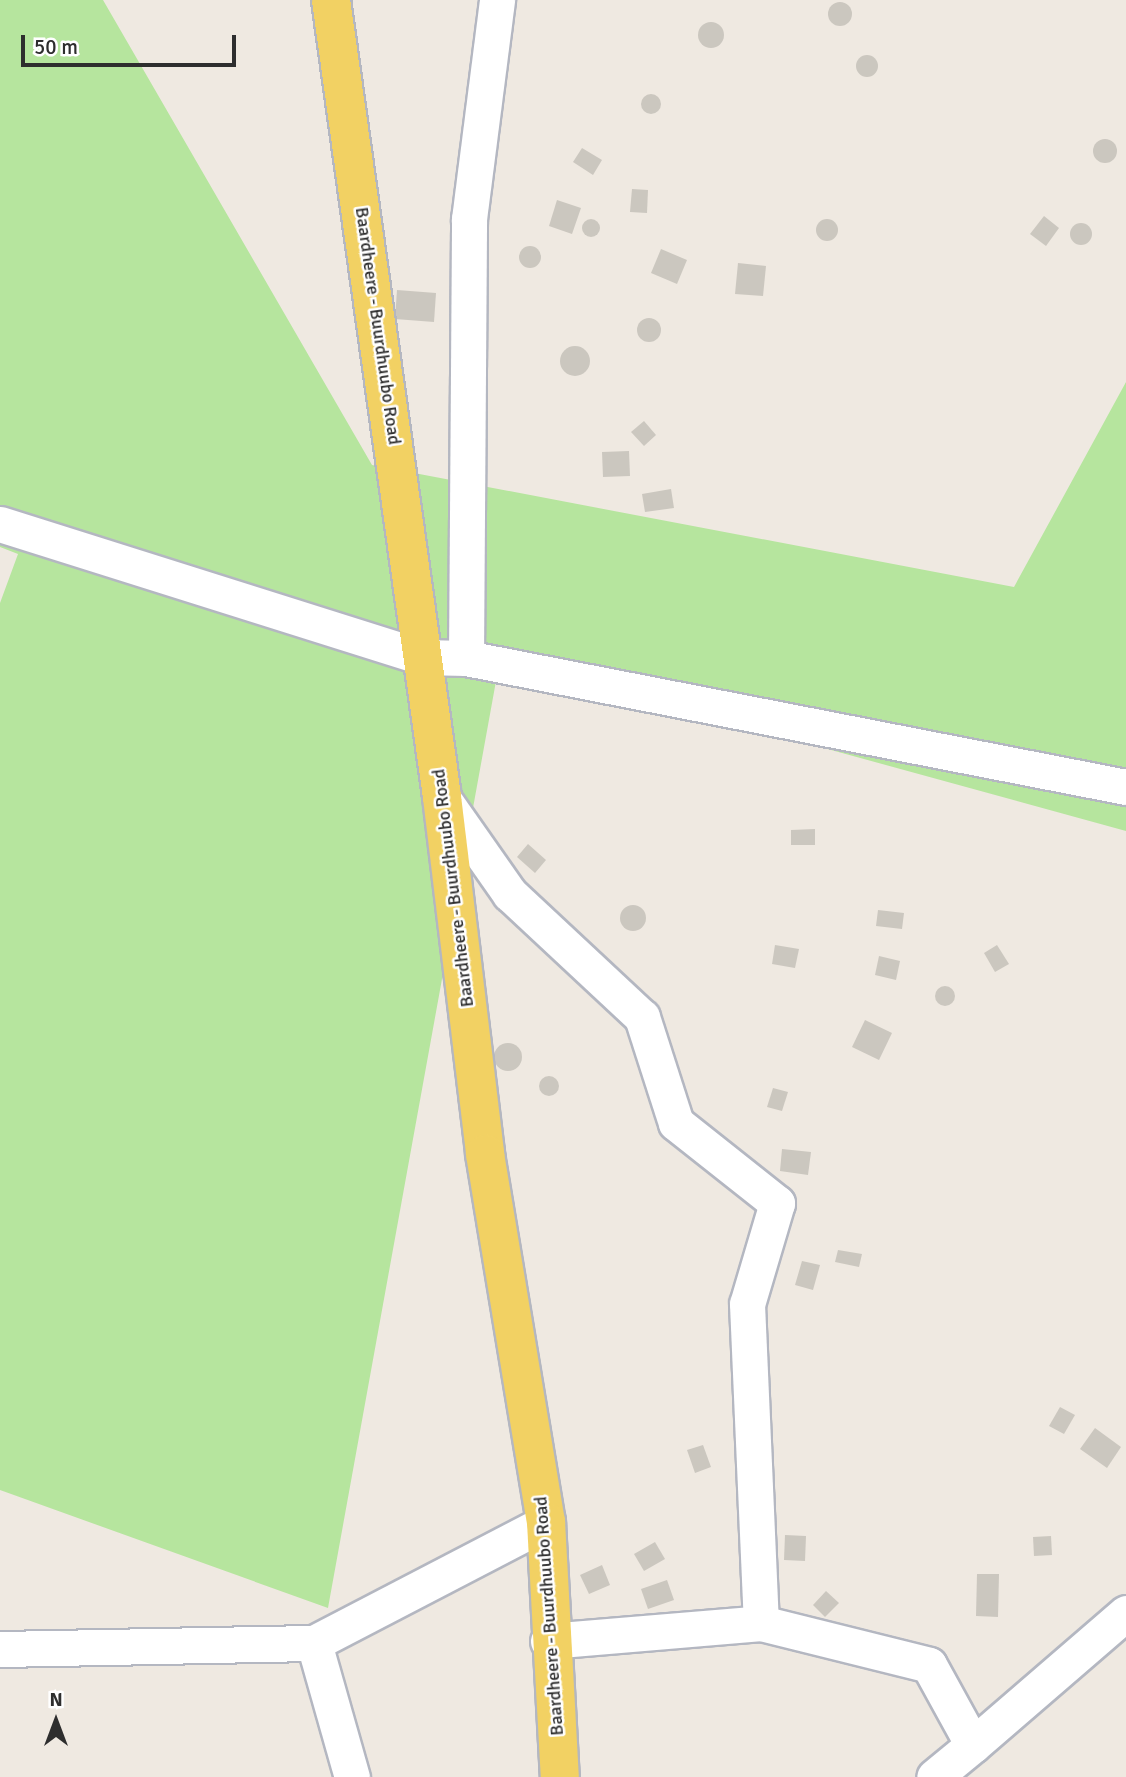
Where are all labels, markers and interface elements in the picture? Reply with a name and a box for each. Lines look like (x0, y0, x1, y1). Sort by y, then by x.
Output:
scale bar (24, 21, 240, 65)
text: 50 m (34, 34, 78, 60)
street label: Baardheere - Buurdhuubo Road (351, 206, 405, 446)
street label: Baardheere - Buurdhuubo Road (428, 768, 478, 1008)
street label: Baardheere - Buurdhuubo Road (530, 1496, 568, 1736)
north arrow (21, 1686, 91, 1756)
text: N (49, 1688, 63, 1712)

